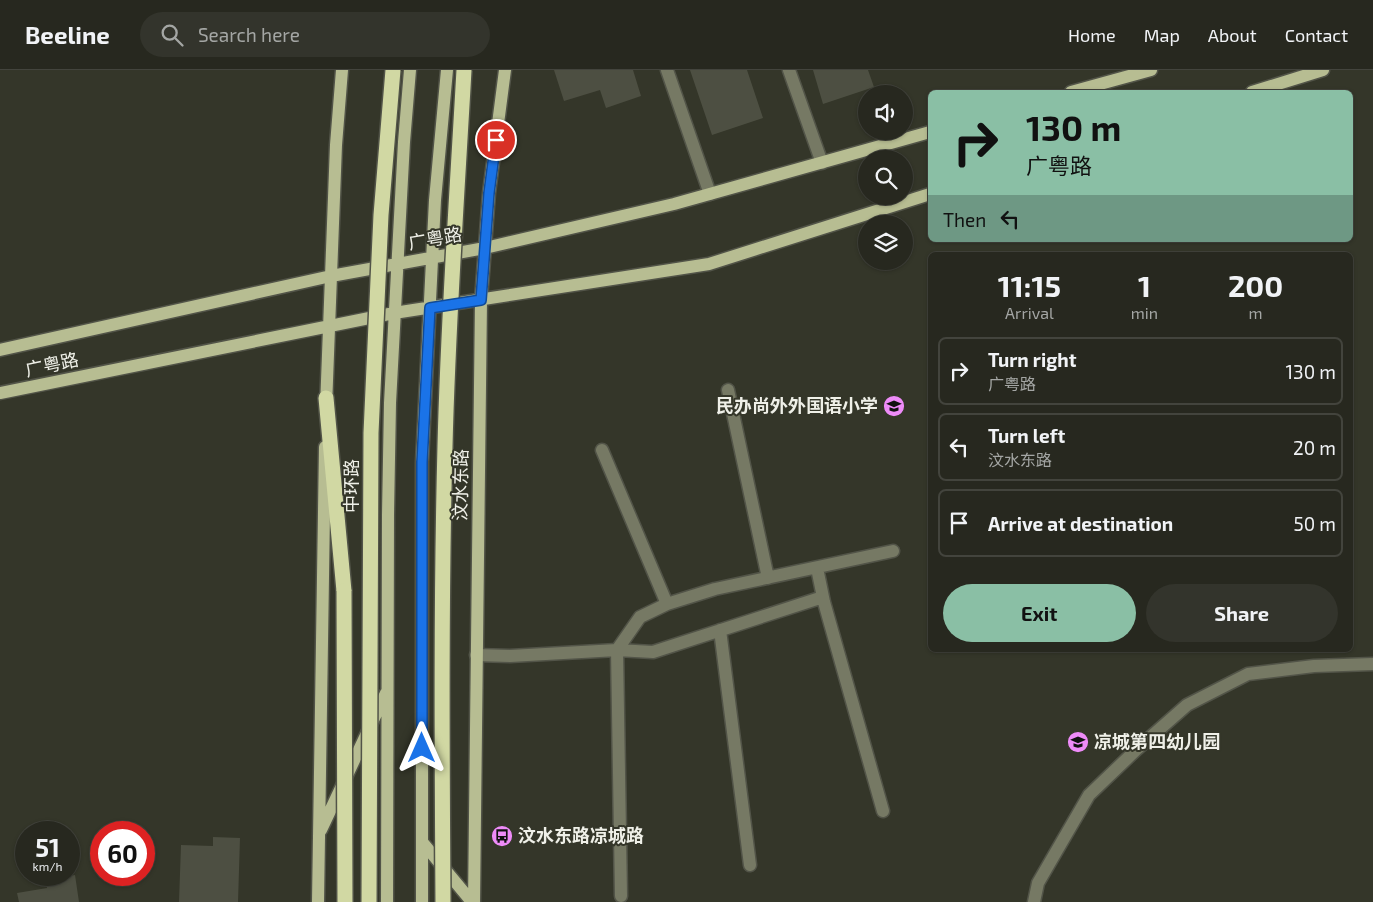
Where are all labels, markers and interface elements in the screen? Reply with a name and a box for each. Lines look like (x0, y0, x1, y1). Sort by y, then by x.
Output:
search box (140, 12, 490, 57)
text: Beeline (25, 20, 110, 49)
icon: search (158, 21, 186, 49)
text: Search here (198, 23, 300, 46)
text: Home (1068, 24, 1116, 46)
text: Map (1144, 24, 1180, 46)
text: About (1208, 24, 1257, 46)
text: Contact (1285, 24, 1348, 46)
map controls (858, 85, 913, 270)
button: sound (858, 85, 913, 140)
text: 130 m (1026, 106, 1121, 148)
icon: right (943, 110, 1008, 175)
pin (475, 119, 517, 161)
icon: arrive (482, 126, 510, 154)
button: search (858, 150, 913, 205)
text: 广粤路 (1026, 152, 1092, 178)
icon: left (996, 205, 1024, 233)
text: Then (943, 208, 986, 231)
button: layers (858, 215, 913, 270)
street label: 广粤路 (406, 222, 463, 254)
text: 11:15 (998, 267, 1061, 303)
text: 1 (1138, 267, 1151, 303)
text: 200 (1228, 267, 1283, 303)
text: Arrival (1005, 303, 1054, 322)
text: min (1131, 303, 1158, 322)
text: m (1249, 303, 1263, 322)
street label: 广粤路 (23, 348, 80, 380)
text: Turn right (988, 348, 1076, 371)
icon: right (945, 357, 973, 385)
text: 130 m (1286, 360, 1336, 383)
text: 广粤路 (988, 374, 1036, 393)
place label: 民办尚外外国语小学 (716, 394, 878, 416)
school or university icon: 民办尚外外国语小学 (882, 394, 906, 418)
text: Turn left (988, 424, 1065, 447)
icon: left (945, 433, 973, 461)
text: 20 m (1293, 436, 1336, 459)
street label: 汶水东路 (448, 449, 472, 521)
text: 汶水东路 (988, 450, 1052, 469)
street label: 中环路 (340, 459, 362, 513)
icon: arrive (945, 509, 973, 537)
text: Arrive at destination (988, 512, 1173, 535)
text: 50 m (1293, 512, 1336, 535)
button: Exit (943, 584, 1136, 642)
button: Share (1146, 584, 1338, 642)
position arrow (395, 721, 447, 773)
school or university icon: 凉城第四幼儿园 (1066, 730, 1090, 754)
place label: 凉城第四幼儿园 (1094, 730, 1220, 752)
speed limit sign: 60 (90, 821, 155, 886)
bus stop icon: 汶水东路凉城路 (490, 824, 514, 848)
place label: 汶水东路凉城路 (518, 824, 644, 846)
text: 51 (35, 832, 60, 862)
text: km/h (33, 859, 62, 873)

